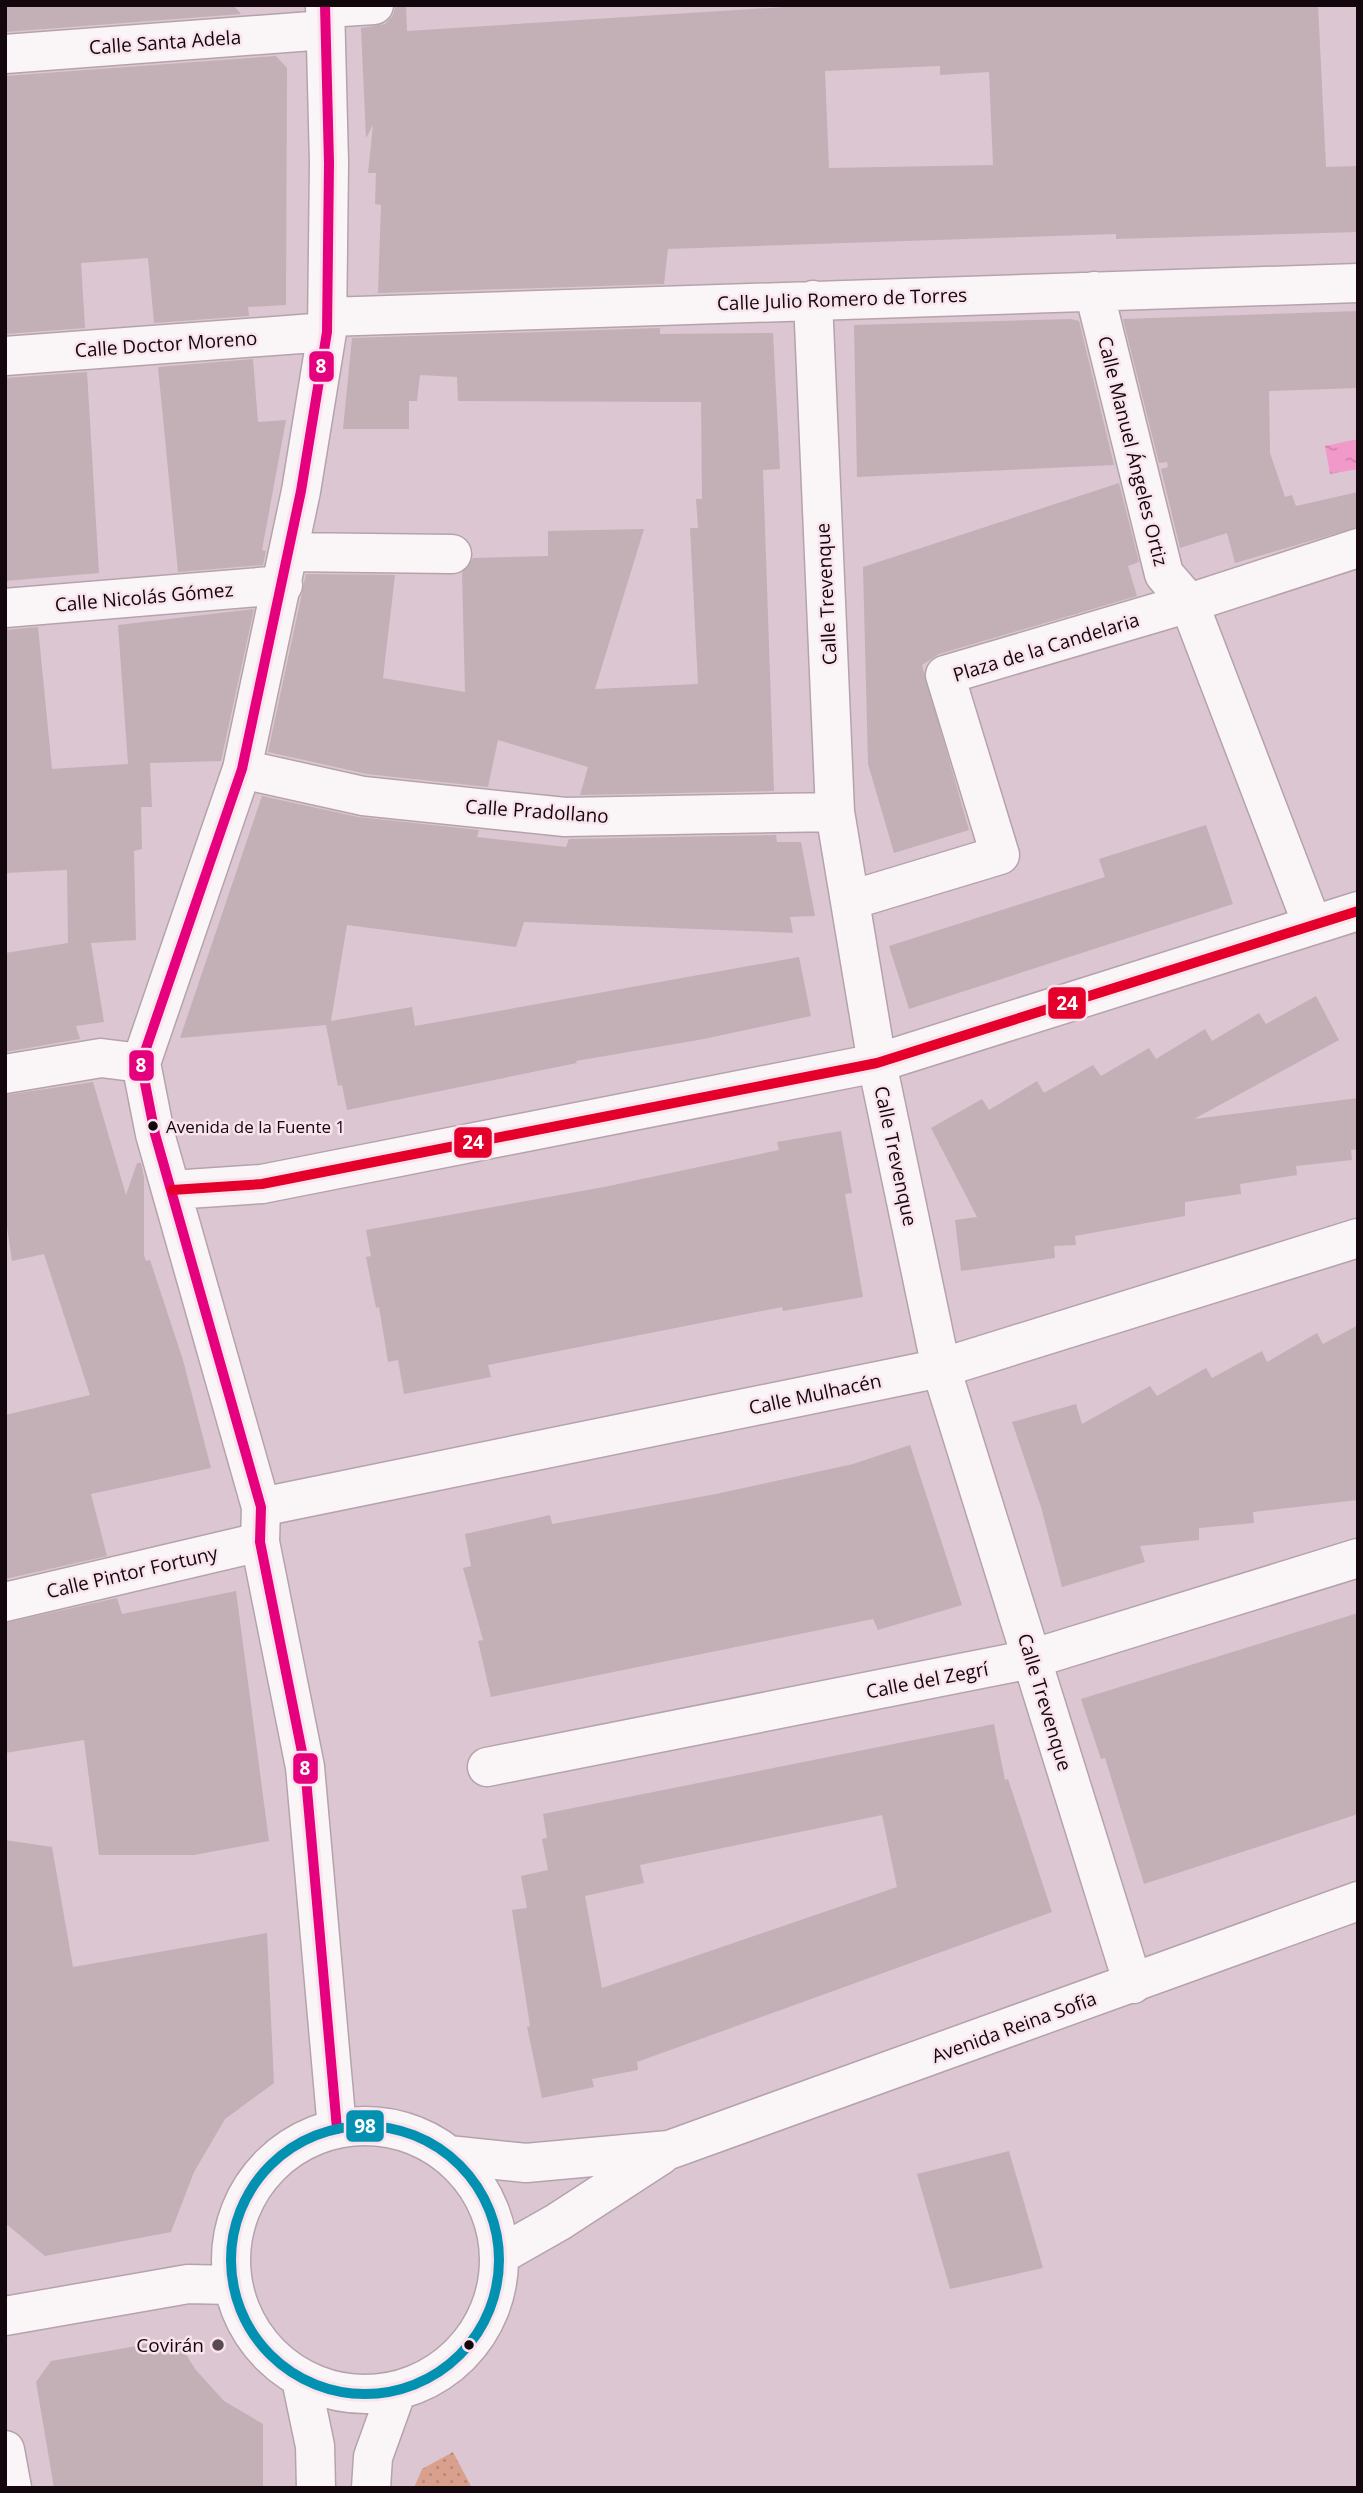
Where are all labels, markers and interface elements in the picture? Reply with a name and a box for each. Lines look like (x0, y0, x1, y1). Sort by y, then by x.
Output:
street label: Calle Santa Adela (88, 24, 242, 60)
street label: Calle Julio Romero de Torres (716, 282, 968, 316)
street label: Calle Doctor Moreno (74, 325, 258, 363)
street label: Calle Manuel Ángeles Ortiz (1092, 333, 1174, 569)
line badge: 8 (308, 350, 335, 383)
text: 8 (316, 353, 327, 379)
street label: Calle Trevenque (809, 522, 843, 666)
street label: Calle Nicolás Gómez (54, 576, 234, 618)
street label: Plaza de la Candelaria (950, 606, 1142, 688)
street label: Calle Pradollano (464, 793, 610, 829)
line badge: 24 (1047, 986, 1087, 1020)
text: 24 (1056, 990, 1078, 1016)
line badge: 8 (128, 1049, 155, 1082)
text: 8 (136, 1052, 147, 1078)
street label: Calle Trevenque (868, 1084, 924, 1228)
place label: Avenida de la Fuente 1 (166, 1115, 345, 1138)
marker: Avenida de la Fuente 1 (146, 1119, 160, 1133)
line badge: 24 (453, 1126, 493, 1159)
text: 24 (462, 1129, 484, 1155)
street label: Calle Mulhacén (746, 1367, 884, 1421)
street label: Calle Pintor Fortuny (44, 1540, 221, 1604)
street label: Calle Trevenque (1012, 1630, 1078, 1774)
street label: Calle del Zegrí (864, 1655, 992, 1705)
line badge: 8 (292, 1752, 319, 1785)
text: 8 (300, 1755, 311, 1781)
street label: Avenida Reina Sofía (928, 1985, 1100, 2069)
line badge: 98 (345, 2109, 385, 2143)
text: 98 (354, 2113, 376, 2139)
place label: Covirán (136, 2332, 204, 2358)
marker: Covirán (210, 2337, 226, 2353)
unlabelled marker (462, 2338, 476, 2352)

